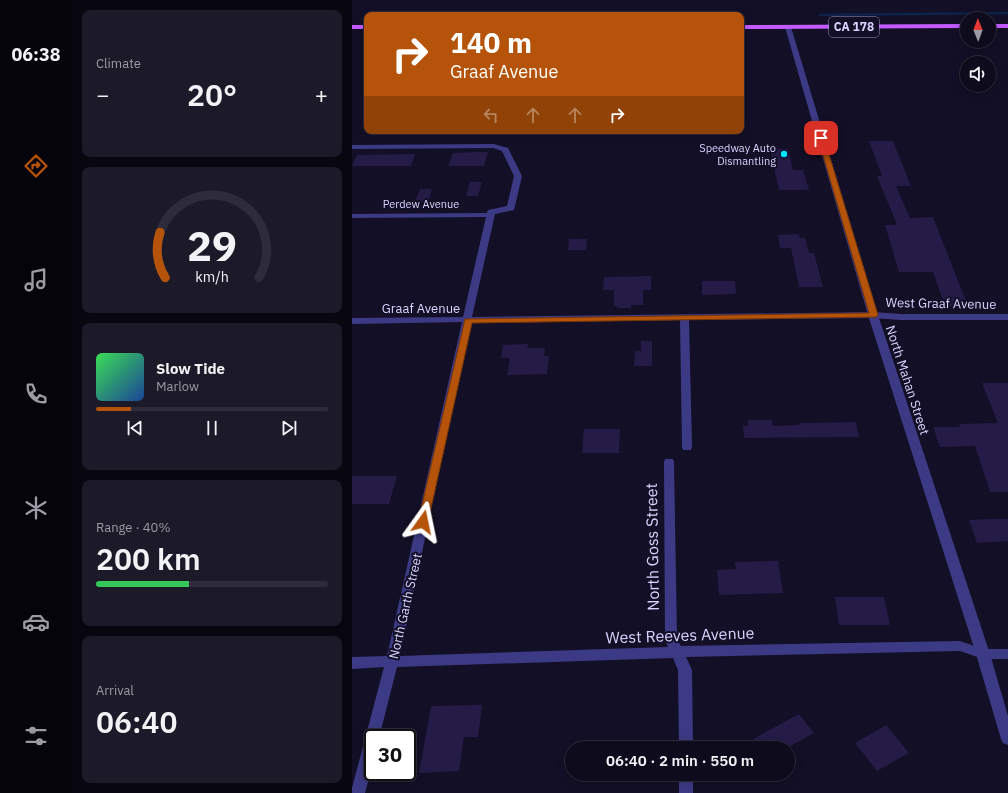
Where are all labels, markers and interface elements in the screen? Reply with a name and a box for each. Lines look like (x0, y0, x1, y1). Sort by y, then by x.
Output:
north arrow (960, 12, 996, 48)
map controls (960, 12, 996, 92)
road number: CA 178 (829, 17, 879, 37)
text: 140 m (450, 24, 532, 61)
icon: right (384, 28, 436, 80)
text: 06:38 (11, 43, 61, 66)
text: Climate (96, 55, 141, 72)
button: sound (960, 56, 996, 92)
text: Graaf Avenue (450, 60, 558, 83)
text: 20° (187, 75, 237, 114)
text: − (96, 80, 109, 109)
text: + (315, 80, 328, 109)
icon: left (480, 104, 502, 126)
icon: ahead (522, 104, 544, 126)
icon: ahead (564, 104, 586, 126)
icon: right (606, 104, 628, 126)
pin (804, 121, 838, 155)
icon: arrive (810, 127, 832, 149)
place label: Speedway Auto Dismantling (699, 141, 776, 168)
marker: Speedway Auto Dismantling (779, 149, 789, 159)
icon: directions (22, 152, 50, 180)
street label: Perdew Avenue (383, 197, 459, 211)
text: 29 (187, 218, 237, 272)
icon: music (22, 266, 50, 294)
text: km/h (195, 266, 229, 285)
street label: West Graaf Avenue (885, 294, 996, 313)
street label: Graaf Avenue (382, 300, 460, 317)
street label: North Mahan Street (882, 323, 933, 437)
text: Slow Tide (156, 359, 225, 378)
text: Marlow (156, 378, 199, 395)
icon: phone (22, 380, 50, 408)
icon: previous (124, 417, 146, 439)
icon: pause (201, 417, 223, 439)
icon: next (278, 417, 300, 439)
street label: North Goss Street (641, 483, 663, 611)
icon: climate (22, 494, 50, 522)
position arrow (402, 501, 444, 543)
text: Range · 40% (96, 519, 170, 536)
text: 200 km (96, 539, 201, 578)
street label: North Garth Street (385, 552, 426, 661)
icon: car (22, 608, 50, 636)
street label: West Reeves Avenue (605, 622, 755, 648)
text: Arrival (96, 682, 134, 699)
text: 06:40 (96, 702, 178, 741)
icon: filters (22, 722, 50, 750)
speed limit sign: 30 (364, 729, 416, 781)
text: 06:40 · 2 min · 550 m (606, 751, 754, 770)

